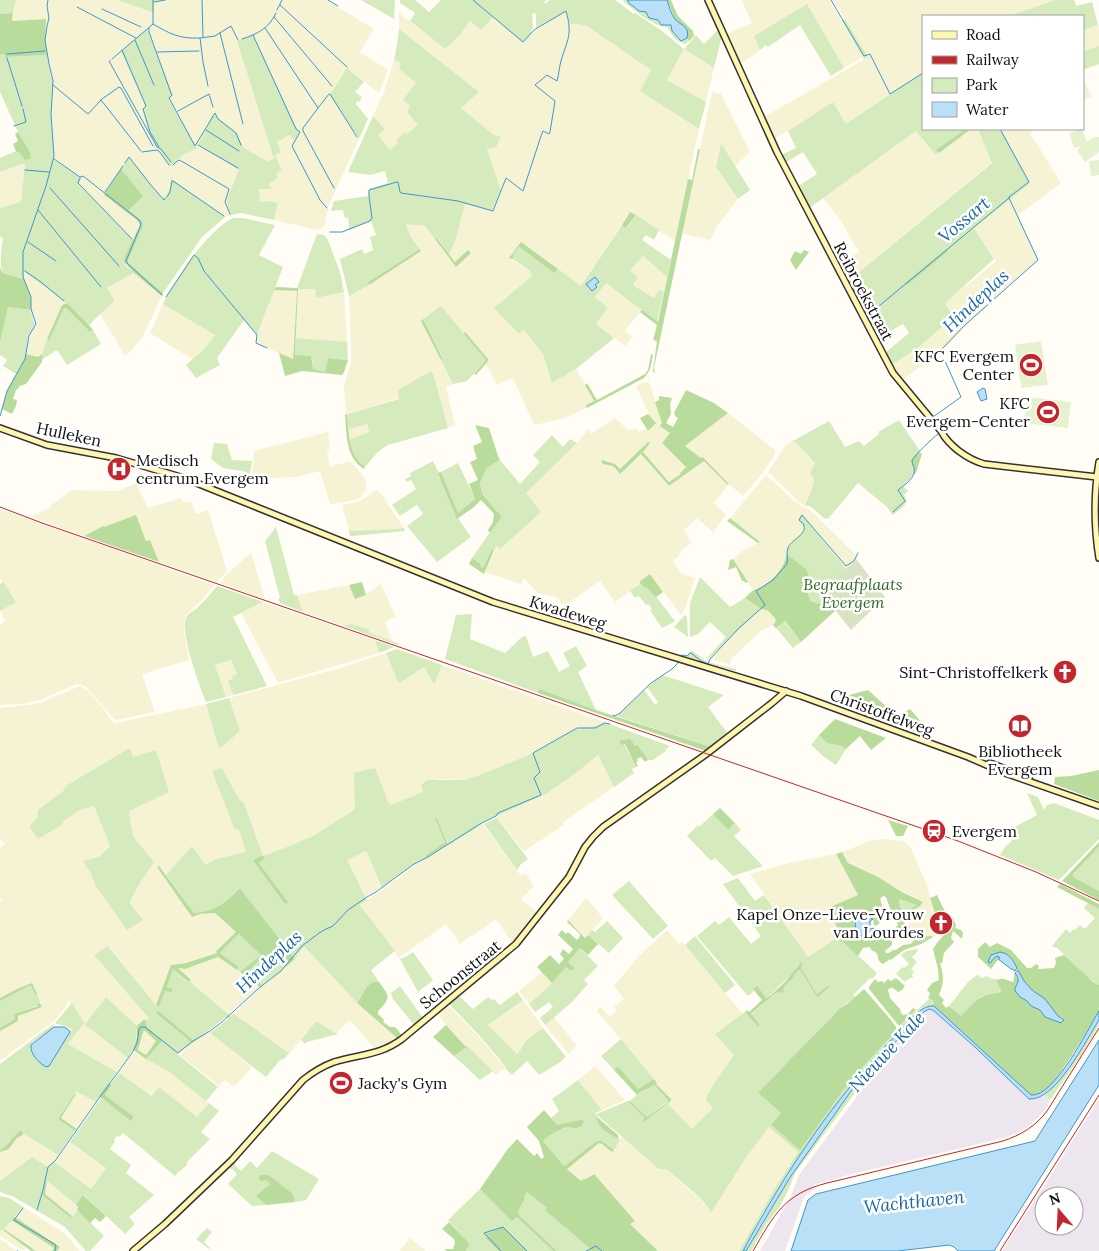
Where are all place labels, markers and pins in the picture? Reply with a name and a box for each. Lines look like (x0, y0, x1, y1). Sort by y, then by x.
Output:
place label: KFC Evergem Center (914, 346, 1014, 384)
sports icon: KFC Evergem Center (1018, 352, 1044, 378)
place label: KFC Evergem-Center (906, 393, 1030, 431)
sports icon: KFC Evergem-Center (1035, 399, 1061, 425)
place label: Medisch centrum Evergem (136, 450, 269, 488)
hospital icon: Medisch centrum Evergem (106, 456, 132, 482)
church icon: Sint-Christoffelkerk (1052, 659, 1078, 685)
place label: Sint-Christoffelkerk (899, 662, 1048, 682)
library icon: Bibliotheek Evergem (1007, 713, 1033, 739)
place label: Bibliotheek Evergem (978, 741, 1062, 779)
station icon: Evergem (921, 818, 947, 844)
place label: Evergem (952, 821, 1017, 841)
place label: Kapel Onze-Lieve-Vrouw van Lourdes (736, 904, 924, 942)
church icon: Kapel Onze-Lieve-Vrouw van Lourdes (928, 910, 954, 936)
sports icon: Jacky's Gym (328, 1070, 354, 1096)
place label: Jacky's Gym (357, 1073, 447, 1093)

